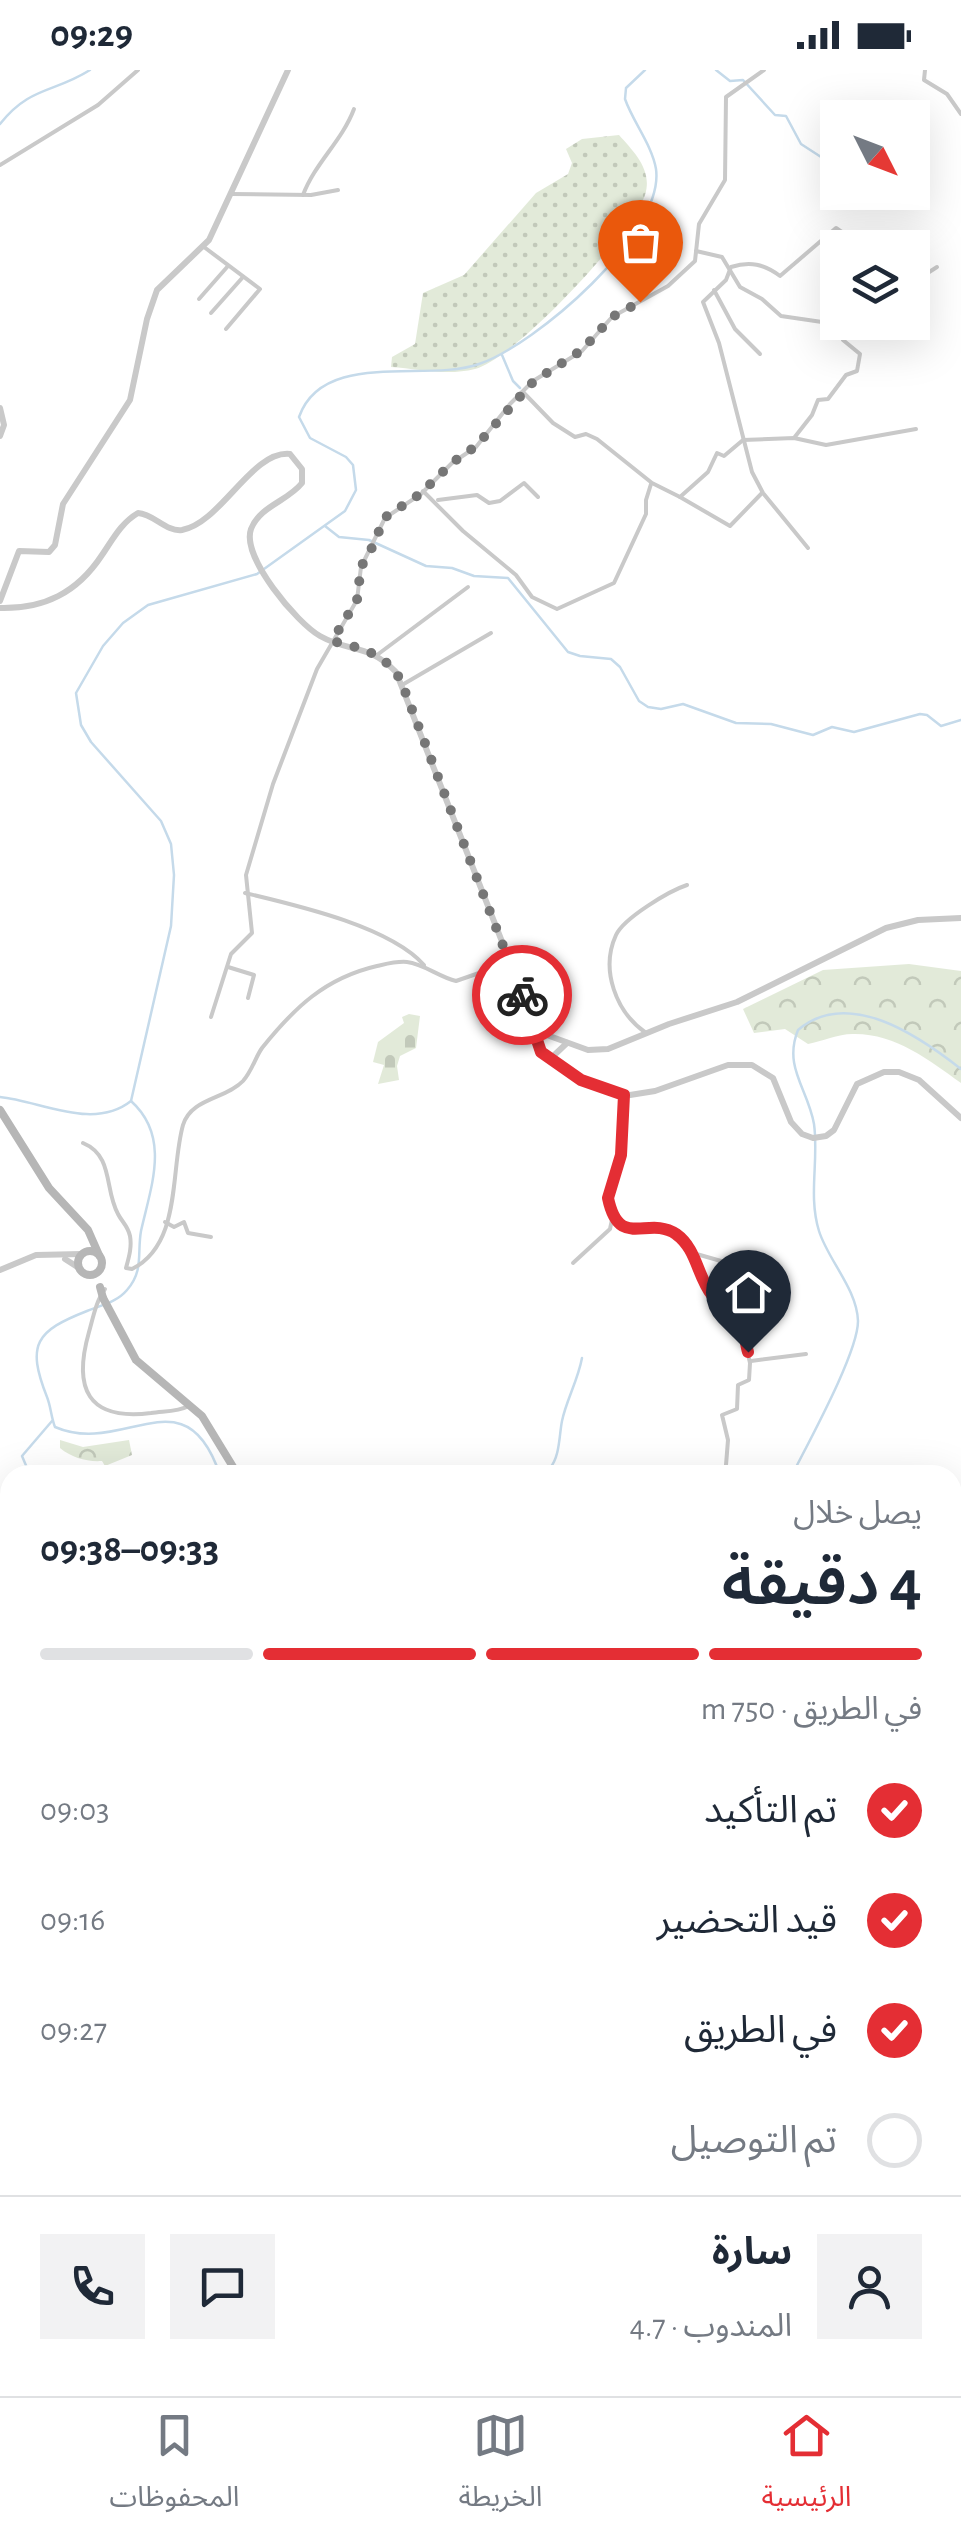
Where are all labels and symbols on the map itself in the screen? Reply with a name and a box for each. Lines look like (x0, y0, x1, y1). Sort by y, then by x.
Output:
north arrow (820, 100, 930, 210)
pin (598, 200, 683, 303)
courier (472, 945, 572, 1045)
pin (706, 1250, 791, 1353)

